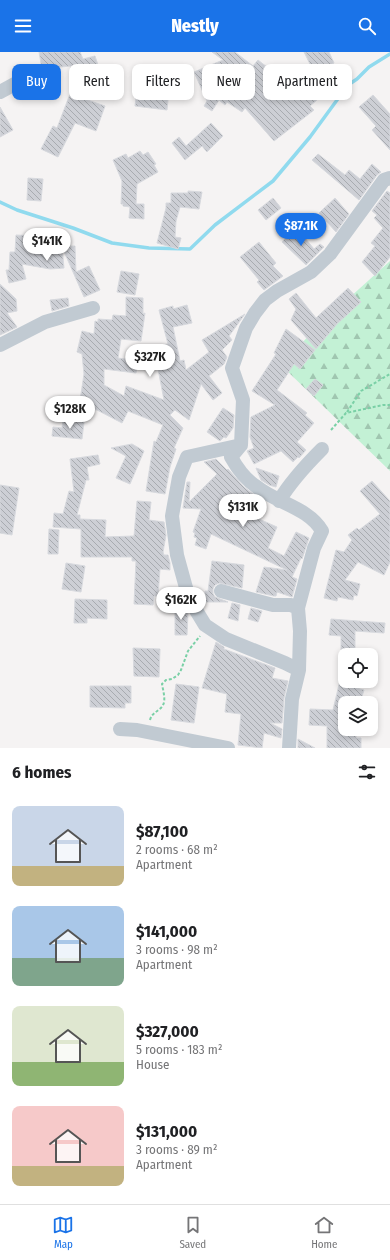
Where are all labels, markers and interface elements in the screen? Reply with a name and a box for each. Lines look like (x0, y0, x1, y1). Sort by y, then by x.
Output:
icon: menu (12, 15, 34, 37)
text: Nestly (171, 15, 219, 37)
icon: search (356, 15, 378, 37)
chip: Buy (12, 64, 61, 100)
chip: Rent (69, 64, 124, 100)
chip: Filters (132, 64, 194, 100)
chip: New (202, 64, 255, 100)
chip: Apartment (263, 64, 352, 100)
pin: $87.1K (268, 213, 334, 247)
text: $87.1K (284, 218, 318, 233)
pin: $141K (19, 228, 75, 262)
text: $141K (32, 233, 62, 248)
pin: $327K (122, 344, 178, 378)
text: $327K (134, 349, 166, 364)
pin: $128K (42, 396, 98, 430)
text: $128K (54, 401, 86, 416)
pin: $131K (215, 494, 271, 528)
text: $131K (228, 499, 258, 514)
pin: $162K (153, 587, 209, 621)
text: $162K (165, 592, 197, 607)
map controls (338, 648, 378, 736)
button: locate (338, 648, 378, 688)
button: layers (338, 696, 378, 736)
icon: filters (356, 761, 378, 783)
text: 6 homes (12, 762, 71, 783)
text: $87,100 (136, 821, 188, 842)
icon: home (44, 822, 92, 870)
text: 2 rooms · 68 m² (136, 842, 218, 857)
text: Apartment (136, 857, 192, 872)
text: $141,000 (136, 921, 197, 942)
icon: home (44, 922, 92, 970)
text: 3 rooms · 98 m² (136, 942, 218, 957)
text: Apartment (136, 957, 192, 972)
text: $327,000 (136, 1021, 199, 1042)
icon: home (44, 1022, 92, 1070)
text: 5 rooms · 183 m² (136, 1042, 222, 1057)
text: House (136, 1057, 170, 1072)
text: $131,000 (136, 1121, 197, 1142)
icon: home (44, 1122, 92, 1170)
text: 3 rooms · 89 m² (136, 1142, 218, 1157)
text: Apartment (136, 1157, 192, 1172)
tab: Map (52, 1214, 74, 1251)
tab: Saved (179, 1214, 206, 1251)
tab: Home (311, 1214, 338, 1251)

